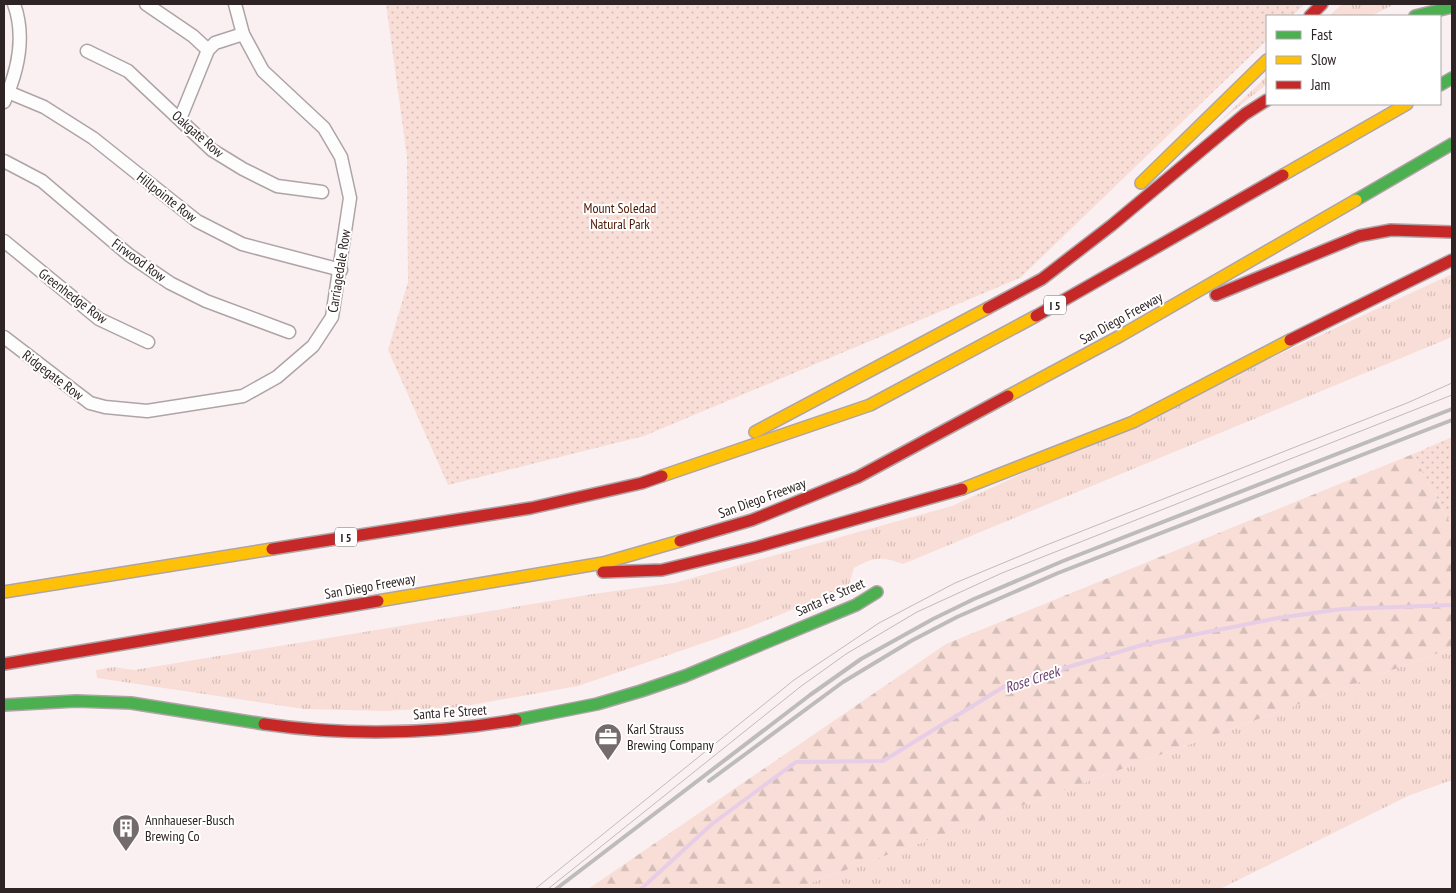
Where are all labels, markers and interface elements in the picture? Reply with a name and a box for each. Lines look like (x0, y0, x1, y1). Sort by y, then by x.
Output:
legend (1266, 15, 1441, 105)
text: Fast (1311, 25, 1332, 44)
text: Slow (1311, 50, 1336, 69)
text: Jam (1310, 75, 1330, 94)
street label: Oakgate Row (168, 107, 228, 162)
street label: Hillpointe Row (133, 168, 201, 226)
park label: Mount Soledad Natural Park (584, 199, 656, 233)
street label: Carriagedale Row (324, 227, 355, 314)
street label: Firwood Row (109, 234, 170, 286)
street label: Greenhedge Row (35, 264, 112, 328)
street label: San Diego Freeway (1076, 287, 1166, 348)
road number: I 5 (1044, 296, 1066, 314)
street label: Ridgegate Row (19, 346, 88, 404)
street label: San Diego Freeway (716, 474, 809, 522)
road number: I 5 (335, 528, 357, 546)
street label: San Diego Freeway (323, 569, 418, 603)
street label: Santa Fe Street (793, 574, 867, 620)
water label: Rose Creek (1002, 661, 1064, 697)
street label: Santa Fe Street (413, 700, 488, 724)
place label: Karl Strauss Brewing Company (627, 720, 715, 754)
office icon: Karl Strauss Brewing Company (593, 722, 623, 761)
place label: Annhaueser-Busch Brewing Co (145, 811, 235, 845)
building icon: Annhaueser-Busch Brewing Co (111, 813, 141, 852)

